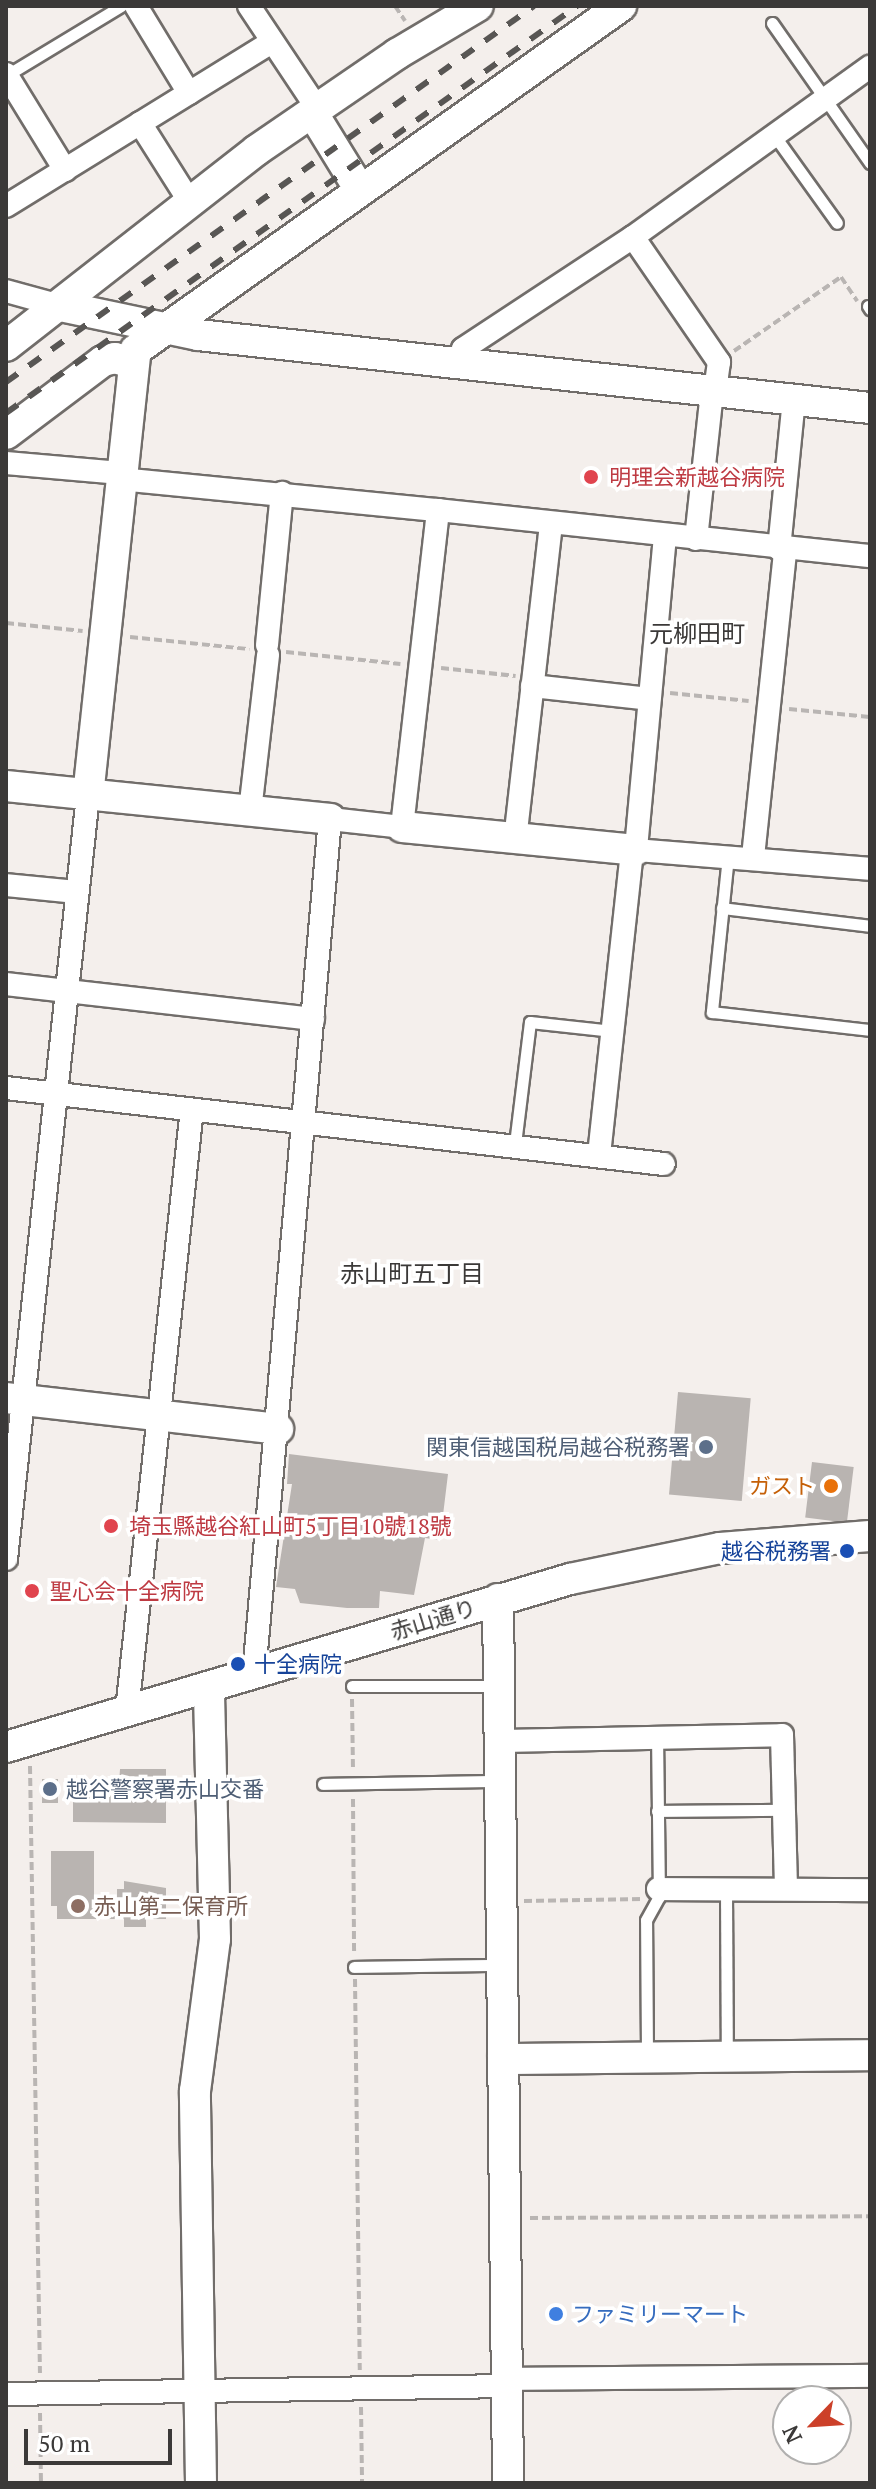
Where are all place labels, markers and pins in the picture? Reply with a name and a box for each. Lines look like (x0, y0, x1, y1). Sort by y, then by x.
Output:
place label: 明理会新越谷病院 (609, 464, 785, 490)
marker: 明理会新越谷病院 (580, 466, 602, 488)
place label: 関東信越国税局越谷税務署 (426, 1434, 690, 1460)
marker: 関東信越国税局越谷税務署 (697, 1438, 715, 1456)
place label: ガスト (749, 1473, 815, 1499)
marker: ガスト (822, 1477, 840, 1495)
place label: 埼玉縣越谷紅山町5丁目10號18號 (129, 1513, 452, 1539)
marker: 埼玉縣越谷紅山町5丁目10號18號 (100, 1515, 122, 1537)
place label: 越谷税務署 (721, 1538, 831, 1564)
marker: 越谷税務署 (838, 1542, 856, 1560)
place label: 聖心会十全病院 (50, 1578, 204, 1604)
marker: 聖心会十全病院 (21, 1580, 43, 1602)
place label: 十全病院 (254, 1651, 342, 1677)
marker: 十全病院 (229, 1655, 247, 1673)
place label: 越谷警察署赤山交番 (66, 1776, 264, 1802)
marker: 越谷警察署赤山交番 (41, 1780, 59, 1798)
place label: 赤山第二保育所 (94, 1893, 248, 1919)
marker: 赤山第二保育所 (69, 1897, 87, 1915)
place label: ファミリーマート (572, 2301, 748, 2327)
marker: ファミリーマート (547, 2305, 565, 2323)

